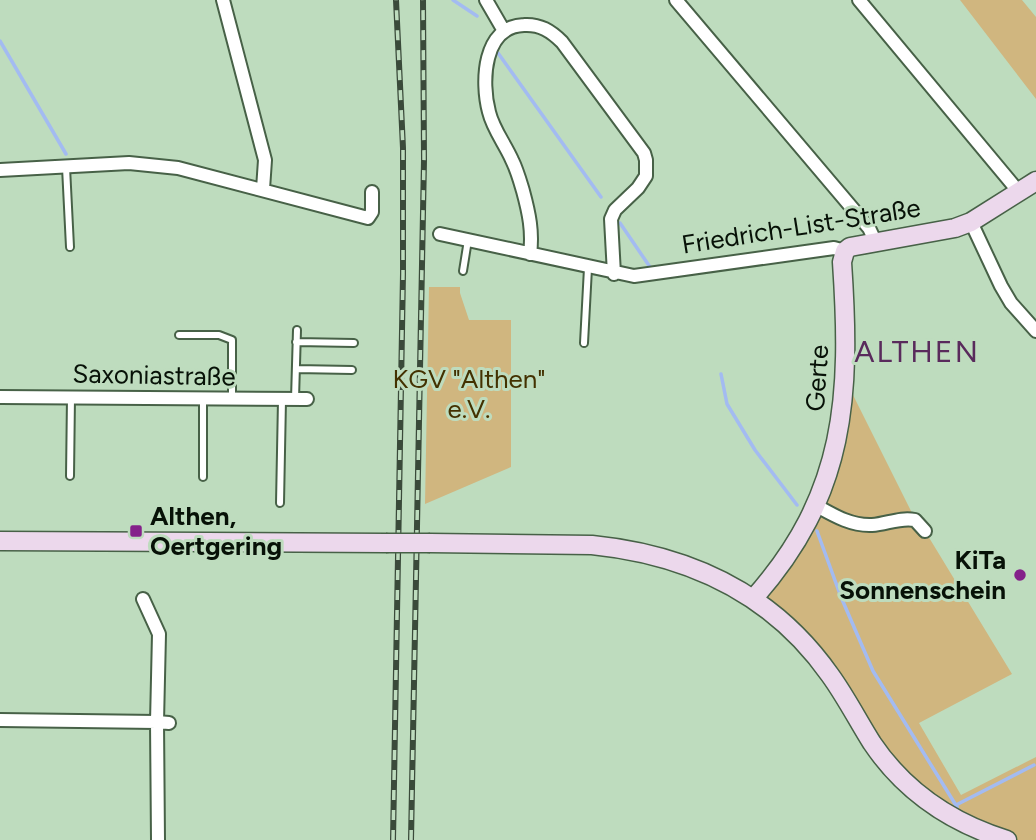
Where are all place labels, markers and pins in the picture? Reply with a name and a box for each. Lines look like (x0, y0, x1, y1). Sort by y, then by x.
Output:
place label: Althen, Oertgering (150, 500, 282, 562)
marker: Althen, Oertgering (128, 523, 144, 539)
place label: KiTa Sonnenschein (839, 544, 1006, 606)
marker: KiTa Sonnenschein (1012, 567, 1028, 583)

